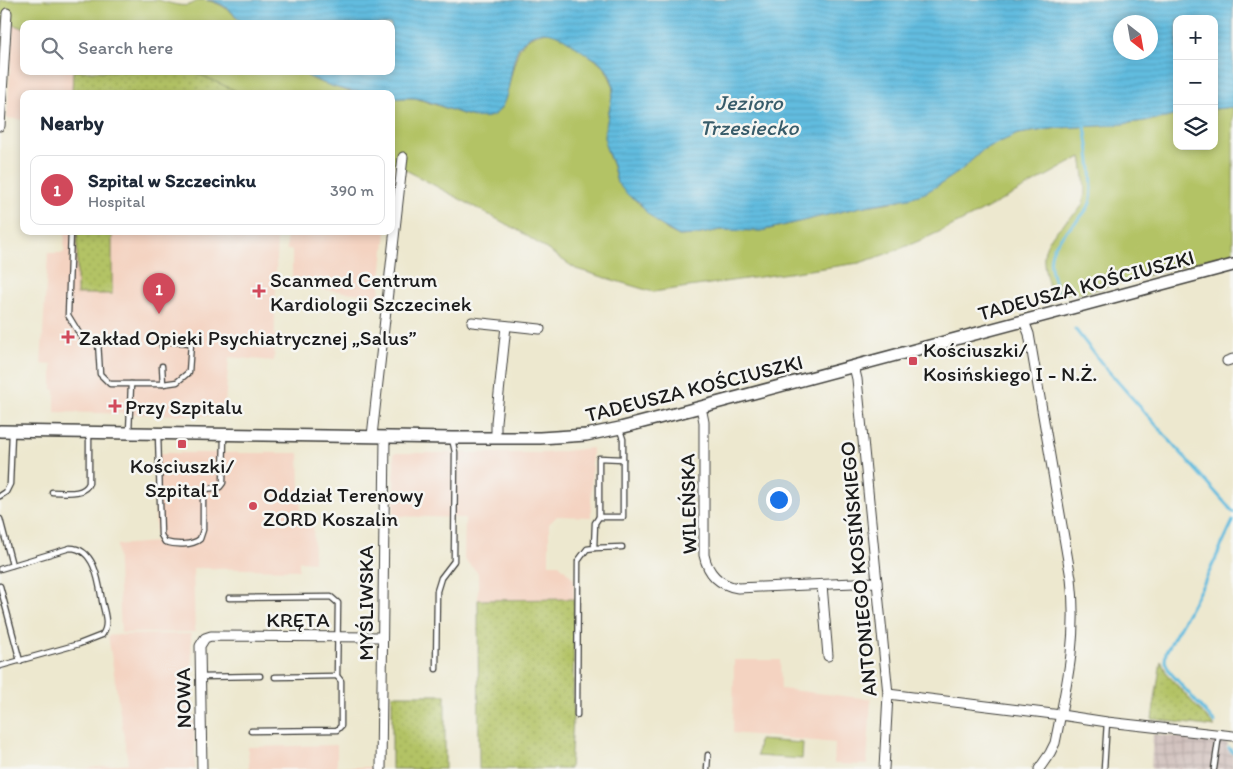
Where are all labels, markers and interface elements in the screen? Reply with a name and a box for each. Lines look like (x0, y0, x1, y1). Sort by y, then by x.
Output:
north arrow (1113, 15, 1158, 60)
map controls (1173, 15, 1218, 150)
button: + (1173, 15, 1218, 60)
search box (20, 20, 395, 75)
icon: search (38, 34, 66, 62)
text: Search here (78, 36, 173, 59)
button: − (1173, 60, 1218, 105)
water label: Jezioro Trzesiecko (700, 89, 799, 141)
button: layers (1173, 105, 1218, 150)
text: Nearby (40, 110, 104, 135)
text: Szpital w Szczecinku (88, 169, 256, 192)
text: 1 (53, 181, 61, 200)
text: 390 m (330, 181, 374, 200)
text: Hospital (88, 192, 145, 211)
street label: TADEUSZA KOŚCIUSZKI (975, 244, 1197, 326)
place label: Scanmed Centrum Kardiologii Szczecinek (270, 267, 472, 316)
pin: 1 (143, 273, 175, 314)
marker: Scanmed Centrum Kardiologii Szczecinek (252, 284, 266, 298)
place label: Zakład Opieki Psychiatrycznej „Salus” (79, 325, 417, 350)
marker: Zakład Opieki Psychiatrycznej „Salus” (61, 330, 75, 344)
place label: Kościuszki/ Kosińskiego I - N.Ż. (923, 337, 1098, 386)
street label: TADEUSZA KOŚCIUSZKI (583, 349, 805, 427)
marker: Kościuszki/ Kosińskiego I - N.Ż. (907, 355, 919, 367)
place label: Przy Szpitalu (125, 394, 243, 419)
marker: Przy Szpitalu (109, 400, 121, 412)
marker: Kościuszki/ Szpital I (176, 438, 188, 450)
street label: ANTONIEGO KOSIŃSKIEGO (834, 440, 882, 698)
place label: Kościuszki/ Szpital I (130, 453, 234, 502)
street label: WILEŃSKA (675, 453, 701, 555)
place label: Oddział Terenowy ZORD Koszalin (263, 482, 423, 531)
your location (766, 487, 792, 513)
marker: Oddział Terenowy ZORD Koszalin (247, 500, 259, 512)
street label: MYŚLIWSKA (353, 545, 378, 661)
street label: KRĘTA (266, 607, 330, 632)
street label: NOWA (170, 667, 196, 729)

